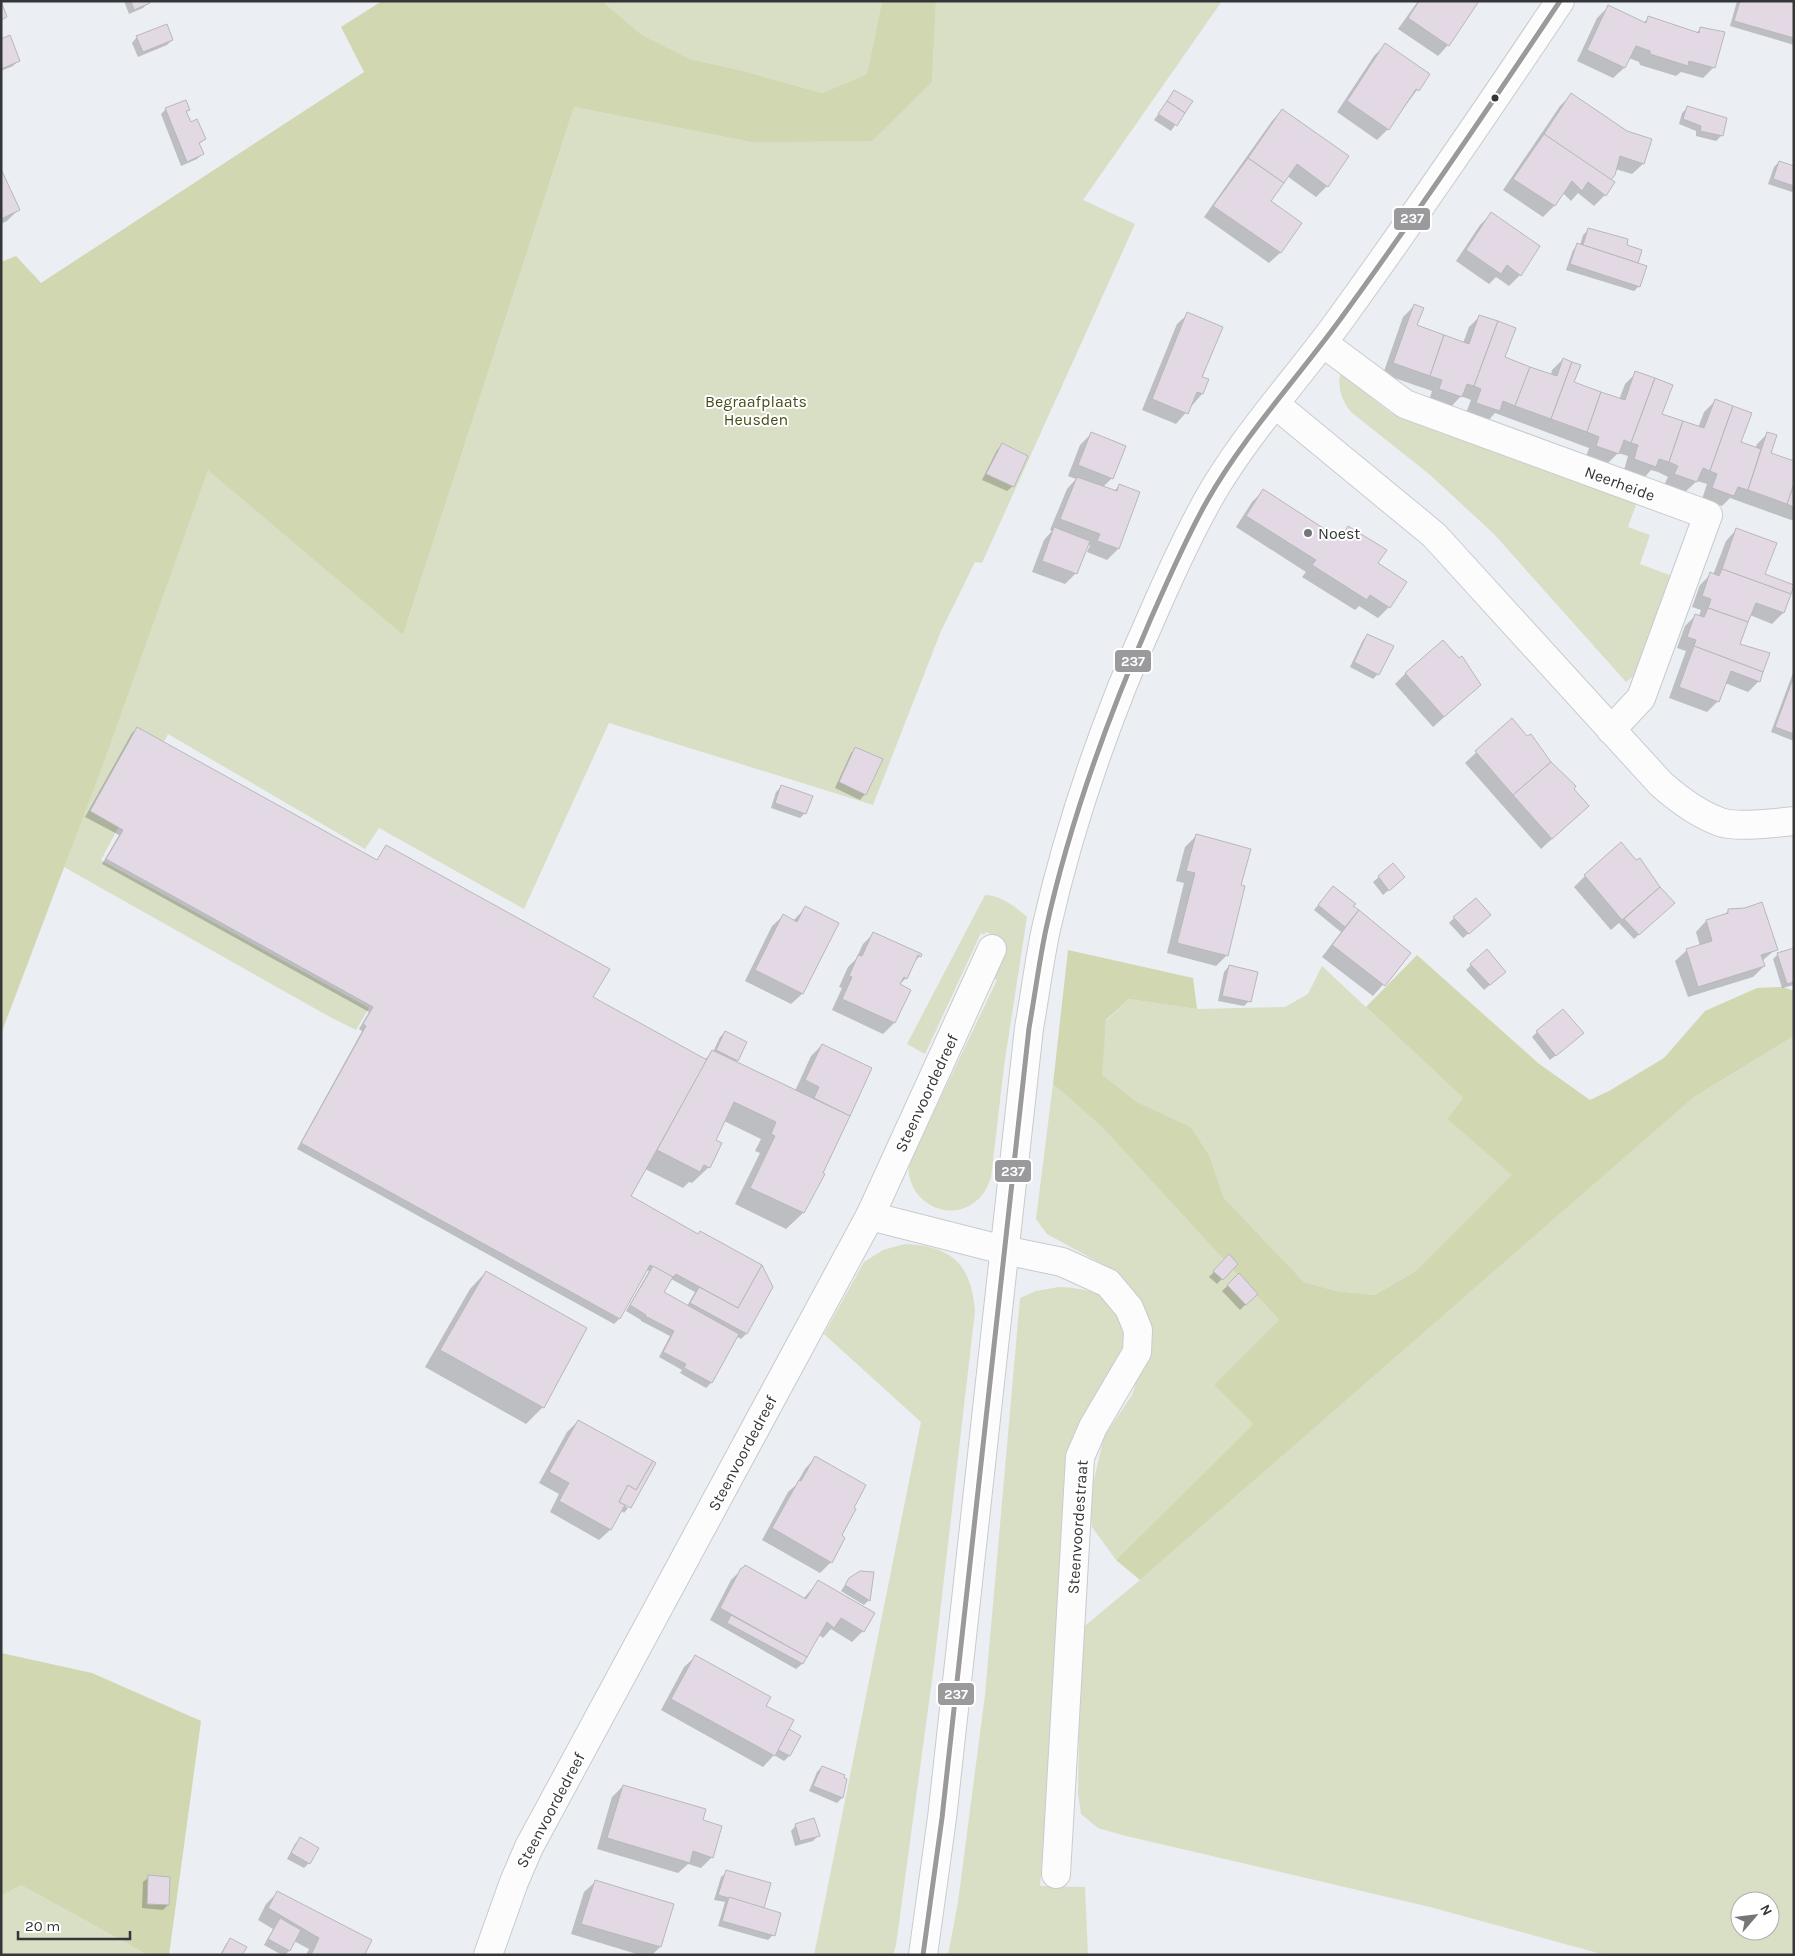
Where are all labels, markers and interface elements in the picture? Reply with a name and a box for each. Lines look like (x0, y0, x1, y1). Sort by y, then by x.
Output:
unlabelled marker (1490, 93, 1500, 103)
line badge: 237 (1393, 207, 1431, 231)
text: 237 (1400, 210, 1424, 227)
park label: Begraafplaats Heusden (705, 392, 807, 429)
street label: Neerheide (1582, 462, 1658, 505)
place label: Noest (1318, 524, 1360, 543)
marker: Noest (1302, 527, 1314, 539)
line badge: 237 (1114, 649, 1152, 673)
text: 237 (1121, 653, 1145, 670)
street label: Steenvoordedreef (891, 1031, 962, 1155)
line badge: 237 (994, 1159, 1032, 1183)
text: 237 (1001, 1163, 1025, 1180)
street label: Steenvoordedreef (704, 1392, 781, 1514)
street label: Steenvoordestraat (1063, 1459, 1092, 1595)
line badge: 237 (937, 1682, 975, 1706)
text: 237 (944, 1686, 968, 1703)
street label: Steenvoordedreef (512, 1749, 589, 1871)
north arrow (1730, 1891, 1780, 1941)
text: N (1756, 1902, 1776, 1919)
scale bar (18, 1908, 130, 1940)
text: 20 m (25, 1917, 60, 1935)

